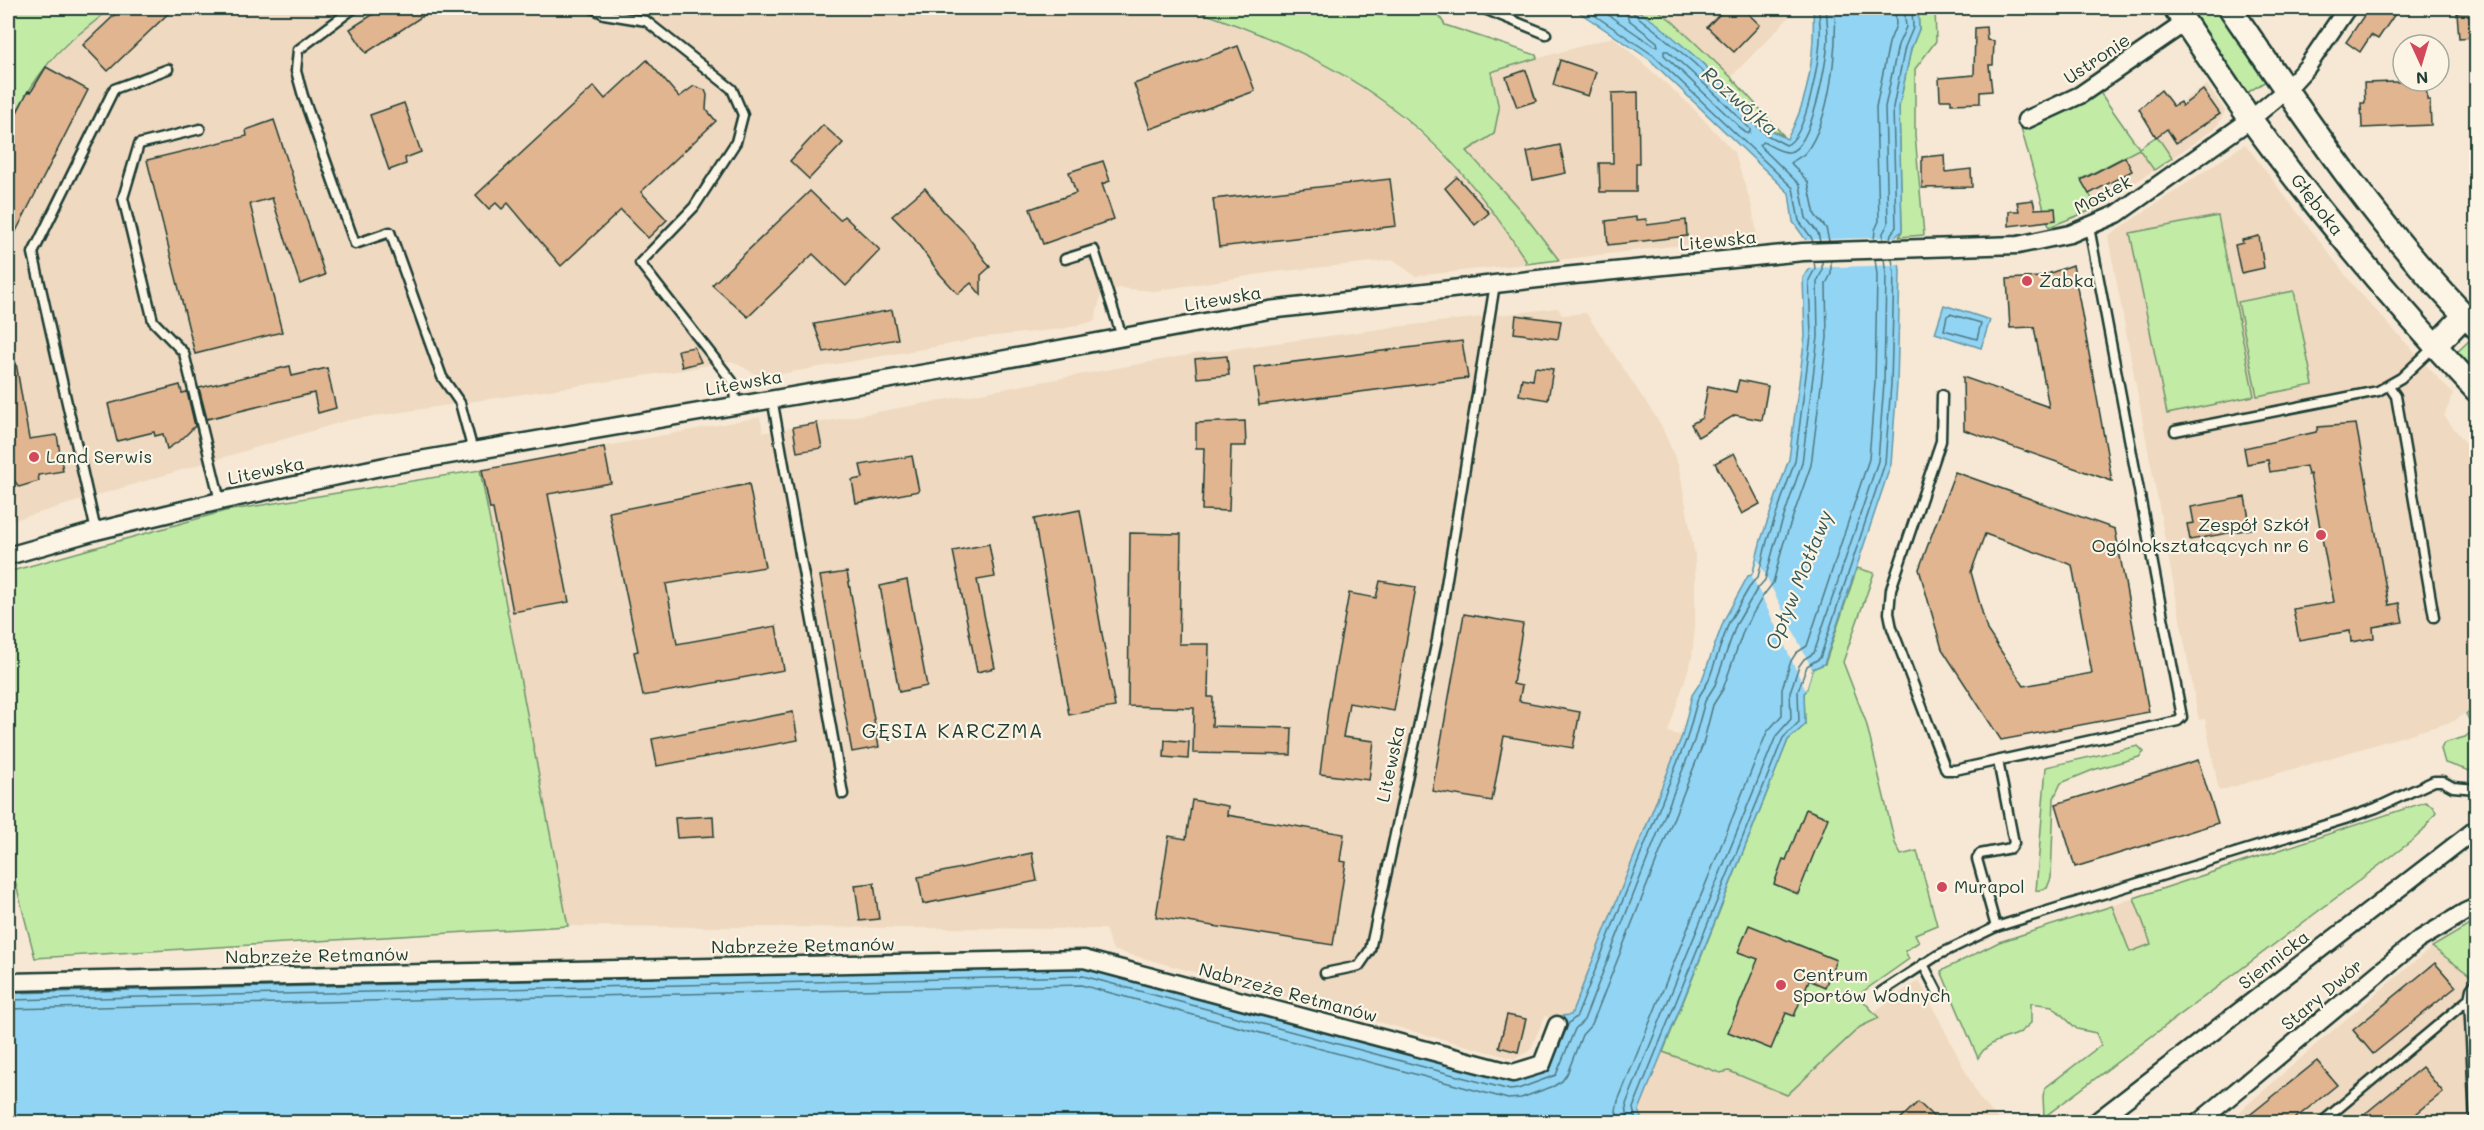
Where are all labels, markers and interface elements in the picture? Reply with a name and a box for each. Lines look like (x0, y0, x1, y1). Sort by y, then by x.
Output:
street label: Ustronie (2059, 27, 2134, 89)
north arrow (2391, 33, 2451, 93)
water label: Rozwójka (1697, 60, 1784, 141)
text: N (2415, 68, 2429, 89)
street label: Głęboka (2286, 168, 2350, 241)
street label: Mostek (2069, 169, 2136, 219)
street label: Litewska (1678, 224, 1758, 256)
place label: Żabka (2039, 268, 2095, 292)
marker: Żabka (2020, 274, 2034, 288)
street label: Litewska (1183, 279, 1263, 317)
street label: Litewska (704, 363, 784, 401)
place label: Land Serwis (46, 444, 152, 468)
marker: Land Serwis (27, 450, 41, 464)
street label: Litewska (225, 450, 306, 490)
water label: Opływ Motławy (1758, 506, 1838, 653)
place label: Zespół Szkół Ogólnokształcących nr 6 (2092, 512, 2309, 557)
marker: Zespół Szkół Ogólnokształcących nr 6 (2314, 528, 2328, 542)
district label: GĘSIA KARCZMA (862, 717, 1044, 743)
street label: Litewska (1370, 723, 1410, 804)
place label: Murapol (1954, 874, 2025, 898)
marker: Murapol (1935, 880, 1949, 894)
street label: Siennicka (2233, 924, 2314, 994)
street label: Nabrzeże Retmanów (711, 931, 895, 959)
street label: Nabrzeże Retmanów (225, 941, 409, 969)
street label: Stary Dwór (2276, 953, 2367, 1035)
street label: Nabrzeże Retmanów (1196, 957, 1380, 1027)
place label: Centrum Sportów Wodnych (1793, 962, 1950, 1007)
marker: Centrum Sportów Wodnych (1774, 978, 1788, 992)

